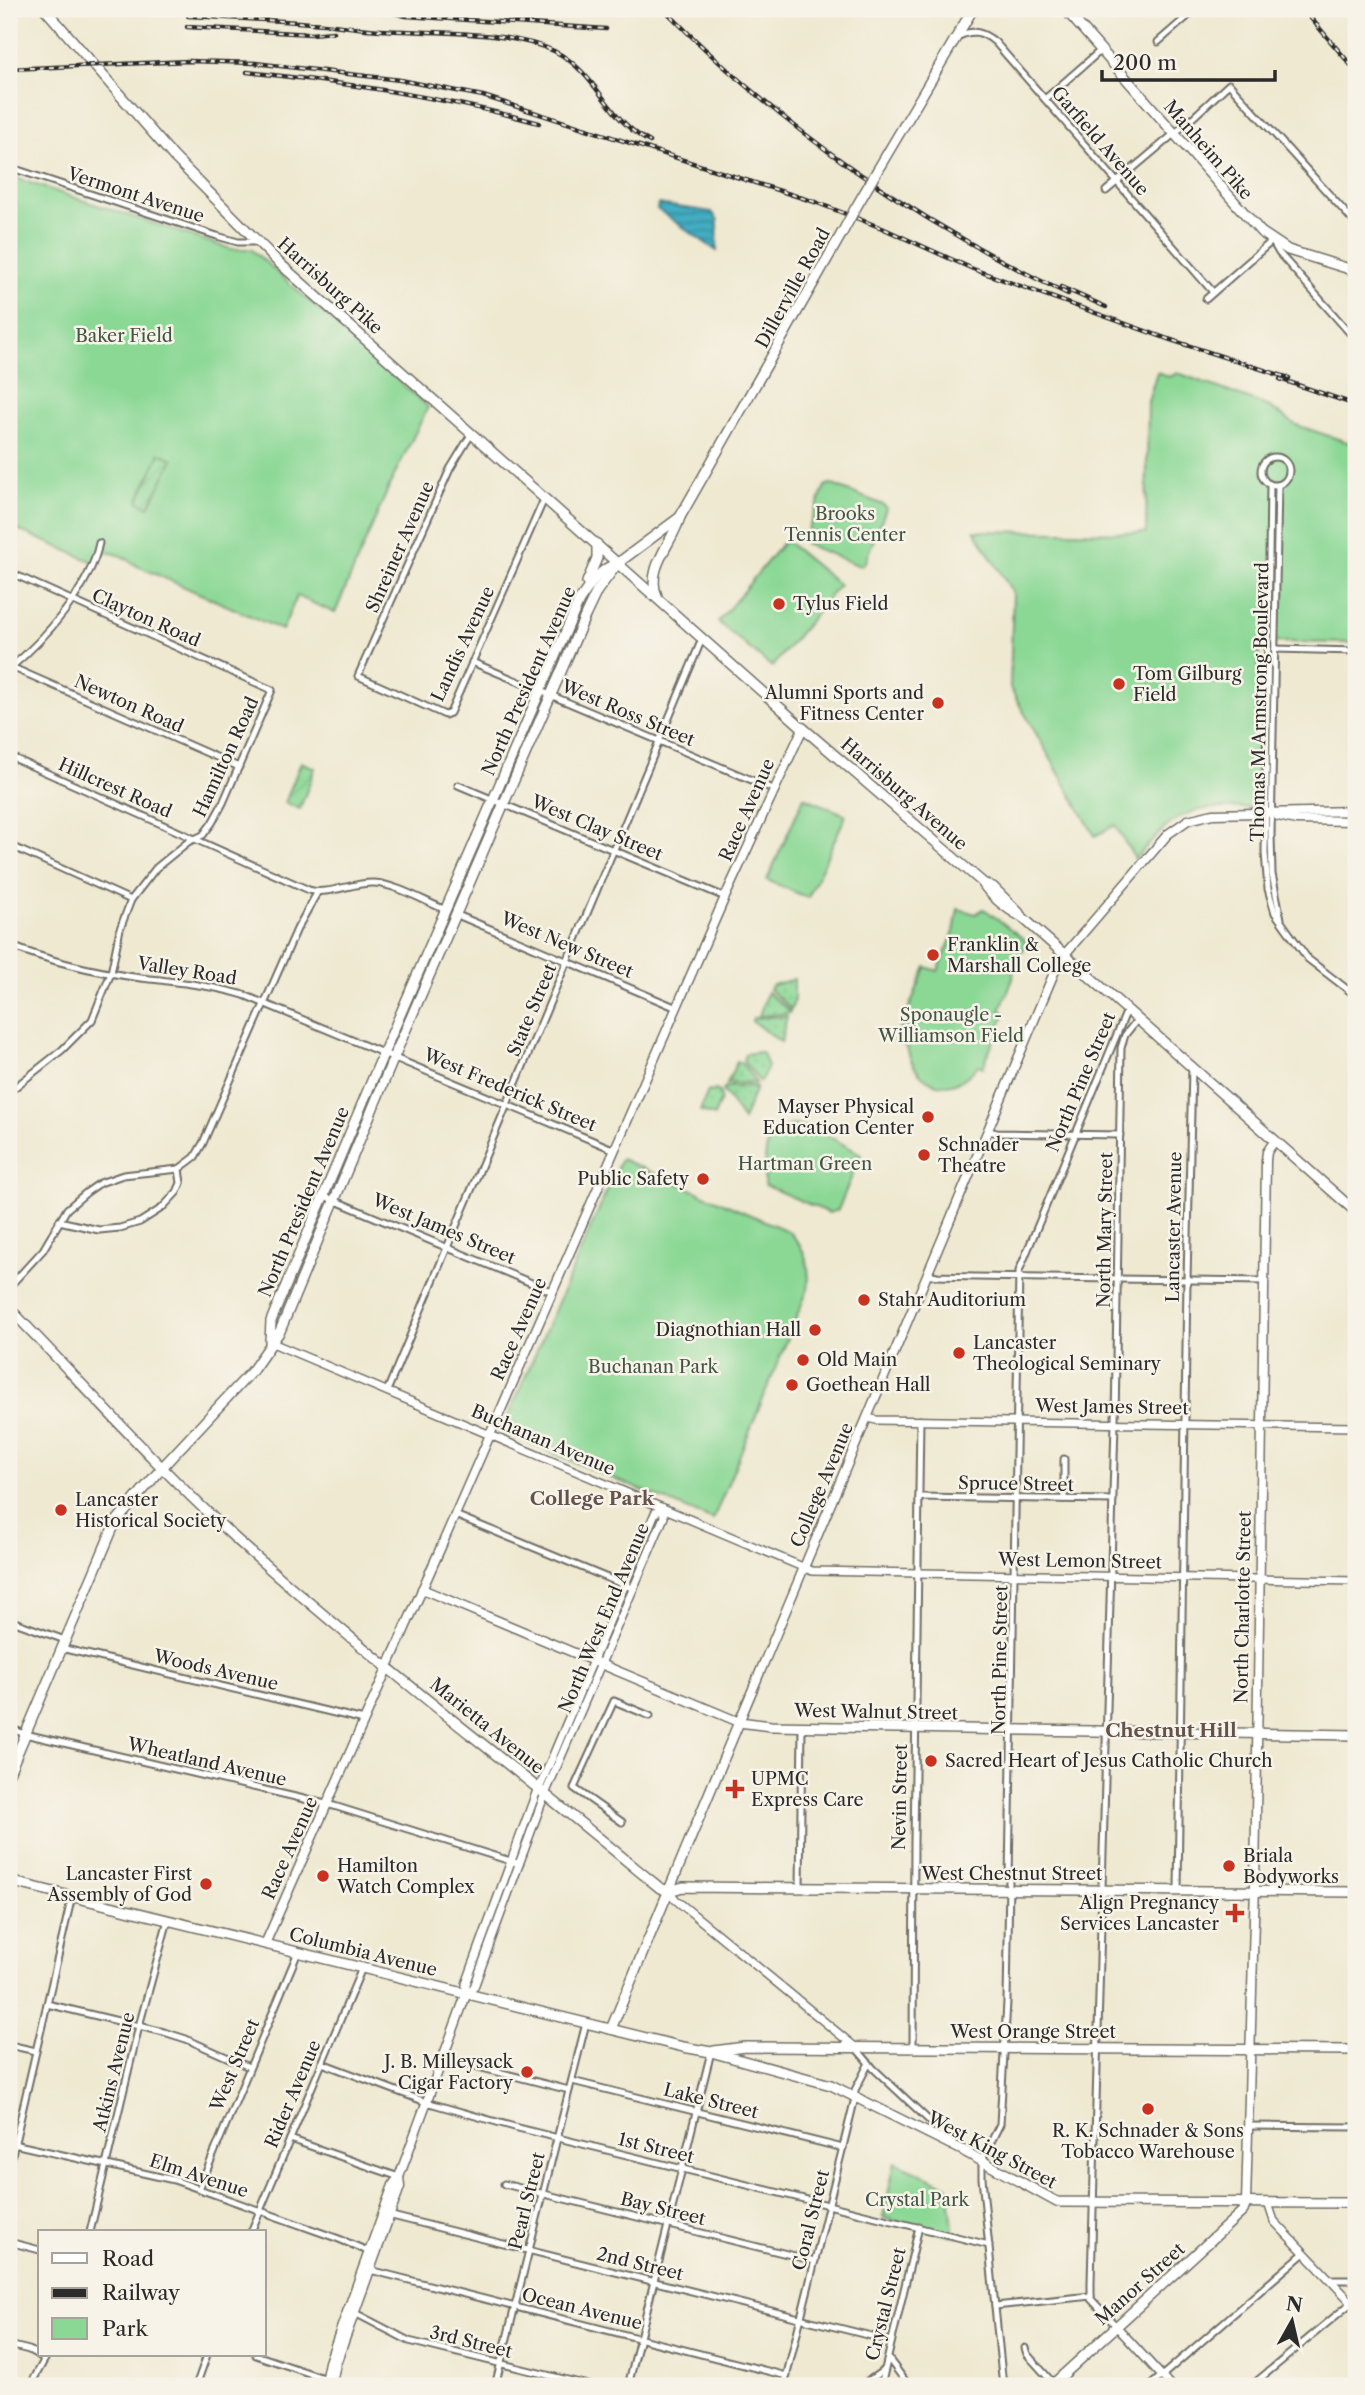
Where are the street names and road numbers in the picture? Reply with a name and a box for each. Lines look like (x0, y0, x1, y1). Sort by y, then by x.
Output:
street label: Garfield Avenue (1047, 82, 1153, 200)
street label: Manheim Pike (1159, 96, 1257, 204)
street label: Vermont Avenue (64, 162, 207, 227)
street label: Dillerville Road (751, 224, 835, 352)
street label: Harrisburg Pike (273, 233, 387, 339)
street label: Shreiner Avenue (361, 478, 439, 616)
street label: Thomas M Armstrong Boulevard (1247, 562, 1273, 842)
street label: Landis Avenue (427, 583, 499, 705)
street label: North President Avenue (477, 583, 581, 779)
street label: Clayton Road (88, 584, 204, 652)
street label: Newton Road (71, 670, 187, 738)
street label: West Ross Street (557, 675, 699, 751)
street label: Hamilton Road (188, 693, 264, 821)
street label: Harrisburg Avenue (836, 733, 972, 855)
street label: Hillcrest Road (55, 753, 175, 823)
street label: Race Avenue (715, 755, 779, 865)
street label: West Clay Street (527, 790, 667, 866)
street label: West New Street (497, 907, 637, 983)
street label: Valley Road (135, 952, 238, 990)
street label: State Street (503, 960, 562, 1060)
street label: North Pine Street (1042, 1008, 1121, 1155)
street label: West Frederick Street (419, 1043, 600, 1137)
street label: North President Avenue (254, 1103, 354, 1301)
street label: North Mary Street (1093, 1151, 1117, 1308)
street label: Lancaster Avenue (1162, 1151, 1186, 1303)
street label: West James Street (368, 1189, 519, 1269)
street label: Race Avenue (487, 1274, 551, 1384)
street label: West James Street (1034, 1395, 1189, 1419)
street label: Buchanan Avenue (468, 1400, 618, 1480)
street label: College Avenue (786, 1419, 858, 1551)
street label: Spruce Street (958, 1472, 1075, 1496)
street label: North Charlotte Street (1230, 1510, 1256, 1704)
street label: North West End Avenue (554, 1520, 654, 1716)
street label: West Lemon Street (997, 1549, 1163, 1573)
street label: North Pine Street (988, 1584, 1012, 1735)
street label: Woods Avenue (151, 1645, 280, 1695)
street label: Marietta Avenue (425, 1673, 549, 1779)
street label: West Walnut Street (793, 1700, 959, 1724)
street label: Wheatland Avenue (124, 1733, 289, 1791)
street label: Nevin Street (888, 1743, 912, 1850)
street label: Race Avenue (258, 1793, 322, 1903)
street label: West Chestnut Street (920, 1863, 1103, 1885)
street label: Columbia Avenue (287, 1923, 439, 1981)
street label: Atkins Avenue (88, 2010, 139, 2135)
street label: West Street (205, 2015, 265, 2115)
street label: West Orange Street (949, 2021, 1116, 2043)
street label: Rider Avenue (260, 2037, 326, 2151)
street label: Lake Street (661, 2079, 761, 2124)
street label: West King Street (923, 2106, 1061, 2194)
street label: 1st Street (616, 2128, 697, 2168)
street label: Pearl Street (504, 2149, 550, 2252)
street label: Elm Avenue (147, 2150, 251, 2202)
street label: Coral Street (788, 2167, 834, 2273)
street label: Bay Street (618, 2188, 708, 2230)
street label: Manor Street (1091, 2238, 1190, 2330)
street label: 2nd Street (594, 2243, 686, 2286)
street label: Crystal Street (861, 2245, 911, 2363)
street label: Ocean Avenue (520, 2283, 644, 2335)
street label: 3rd Street (428, 2321, 515, 2363)

